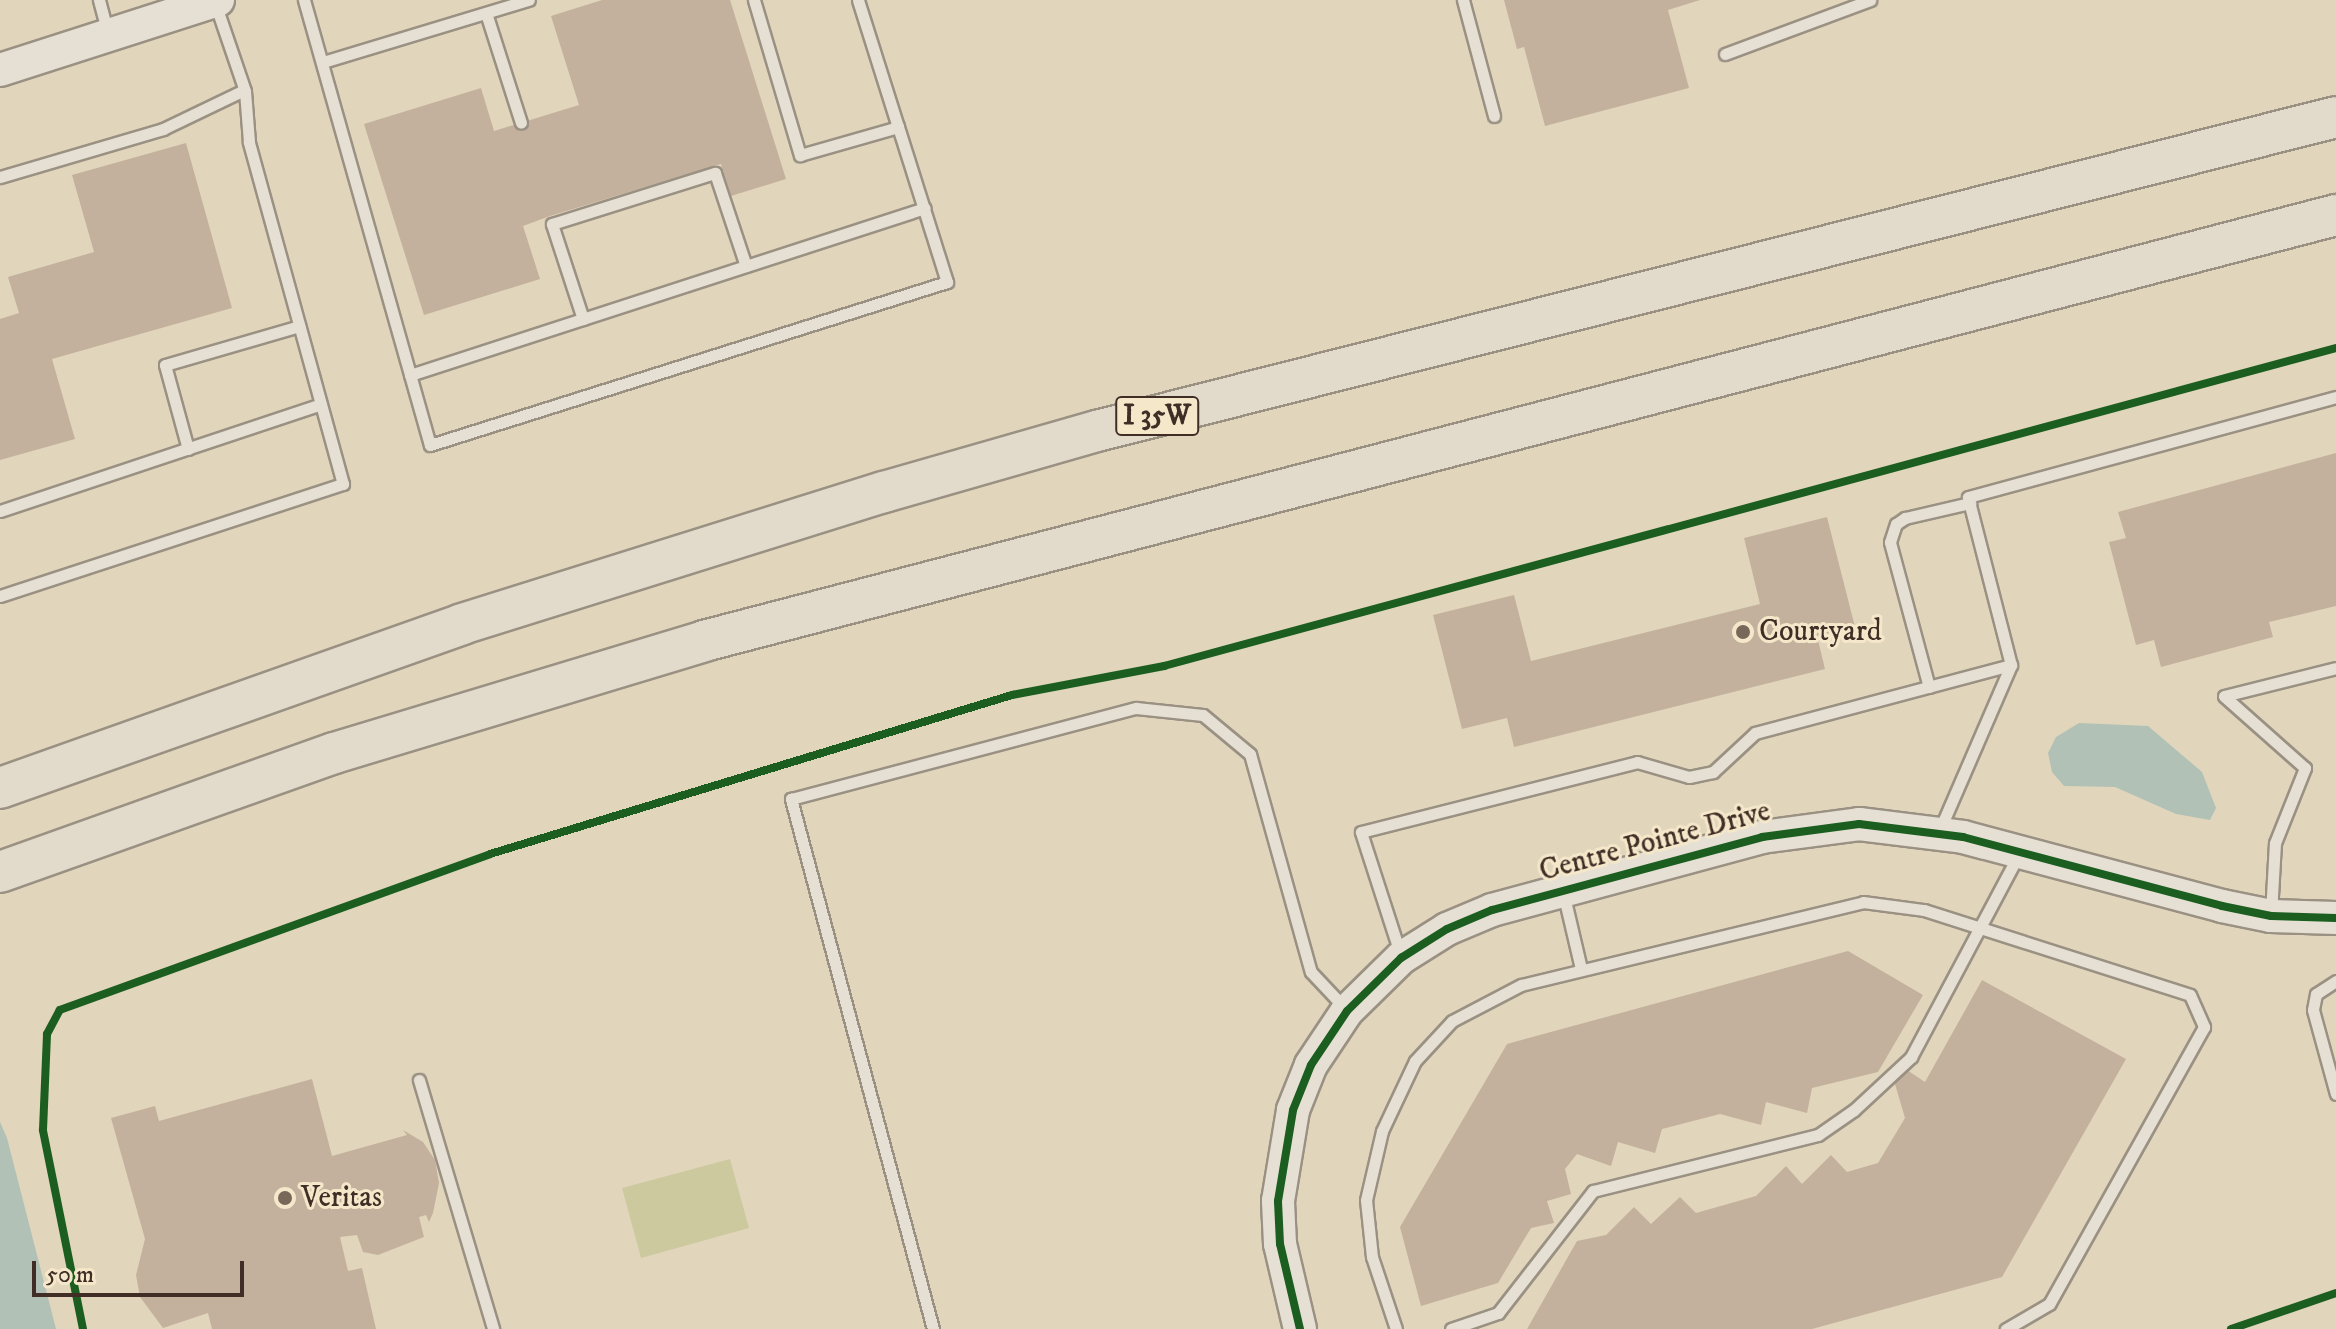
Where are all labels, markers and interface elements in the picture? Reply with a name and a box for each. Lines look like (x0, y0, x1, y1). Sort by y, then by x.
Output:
road number: I 35W (1115, 392, 1199, 440)
place label: Courtyard (1759, 614, 1882, 650)
marker: Courtyard (1734, 623, 1752, 641)
street label: Centre Pointe Drive (1536, 794, 1774, 890)
place label: Veritas (301, 1180, 382, 1216)
marker: Veritas (276, 1189, 294, 1207)
scale bar (36, 1245, 248, 1295)
text: 50 m (46, 1260, 94, 1290)

